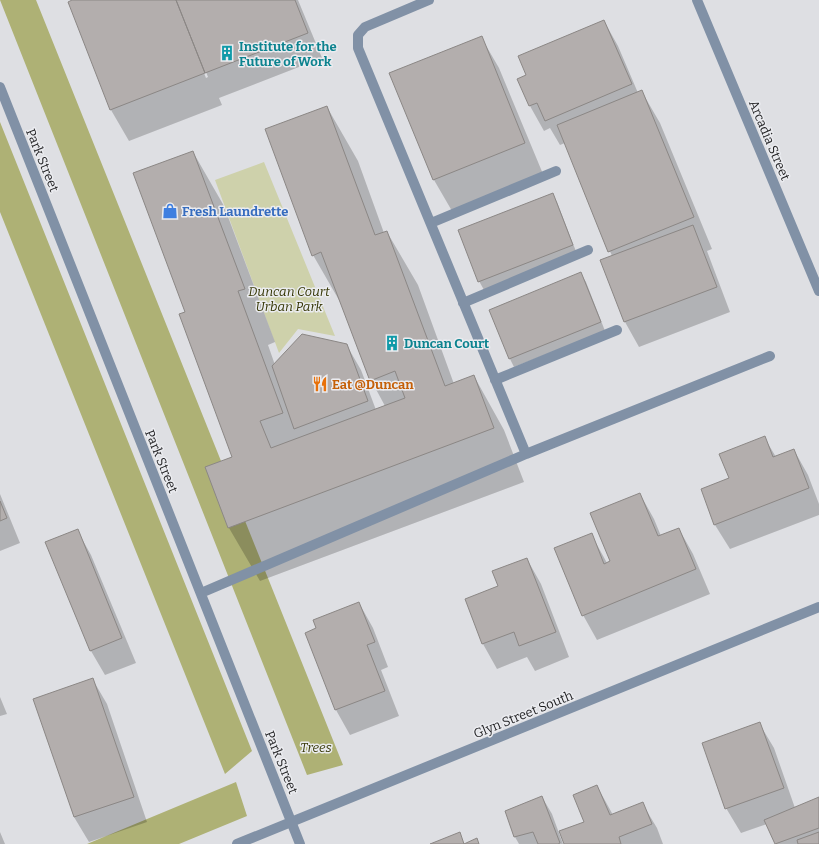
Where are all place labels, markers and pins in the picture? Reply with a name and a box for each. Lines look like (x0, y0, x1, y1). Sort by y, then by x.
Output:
place label: Institute for the Future of Work (239, 39, 337, 69)
building icon: Institute for the Future of Work (218, 44, 236, 62)
shop icon: Fresh Laundrette (161, 202, 179, 220)
place label: Fresh Laundrette (182, 204, 288, 219)
building icon: Duncan Court (383, 334, 401, 352)
place label: Duncan Court (404, 336, 489, 351)
restaurant icon: Eat @Duncan (311, 375, 329, 393)
place label: Eat @Duncan (332, 377, 414, 392)

